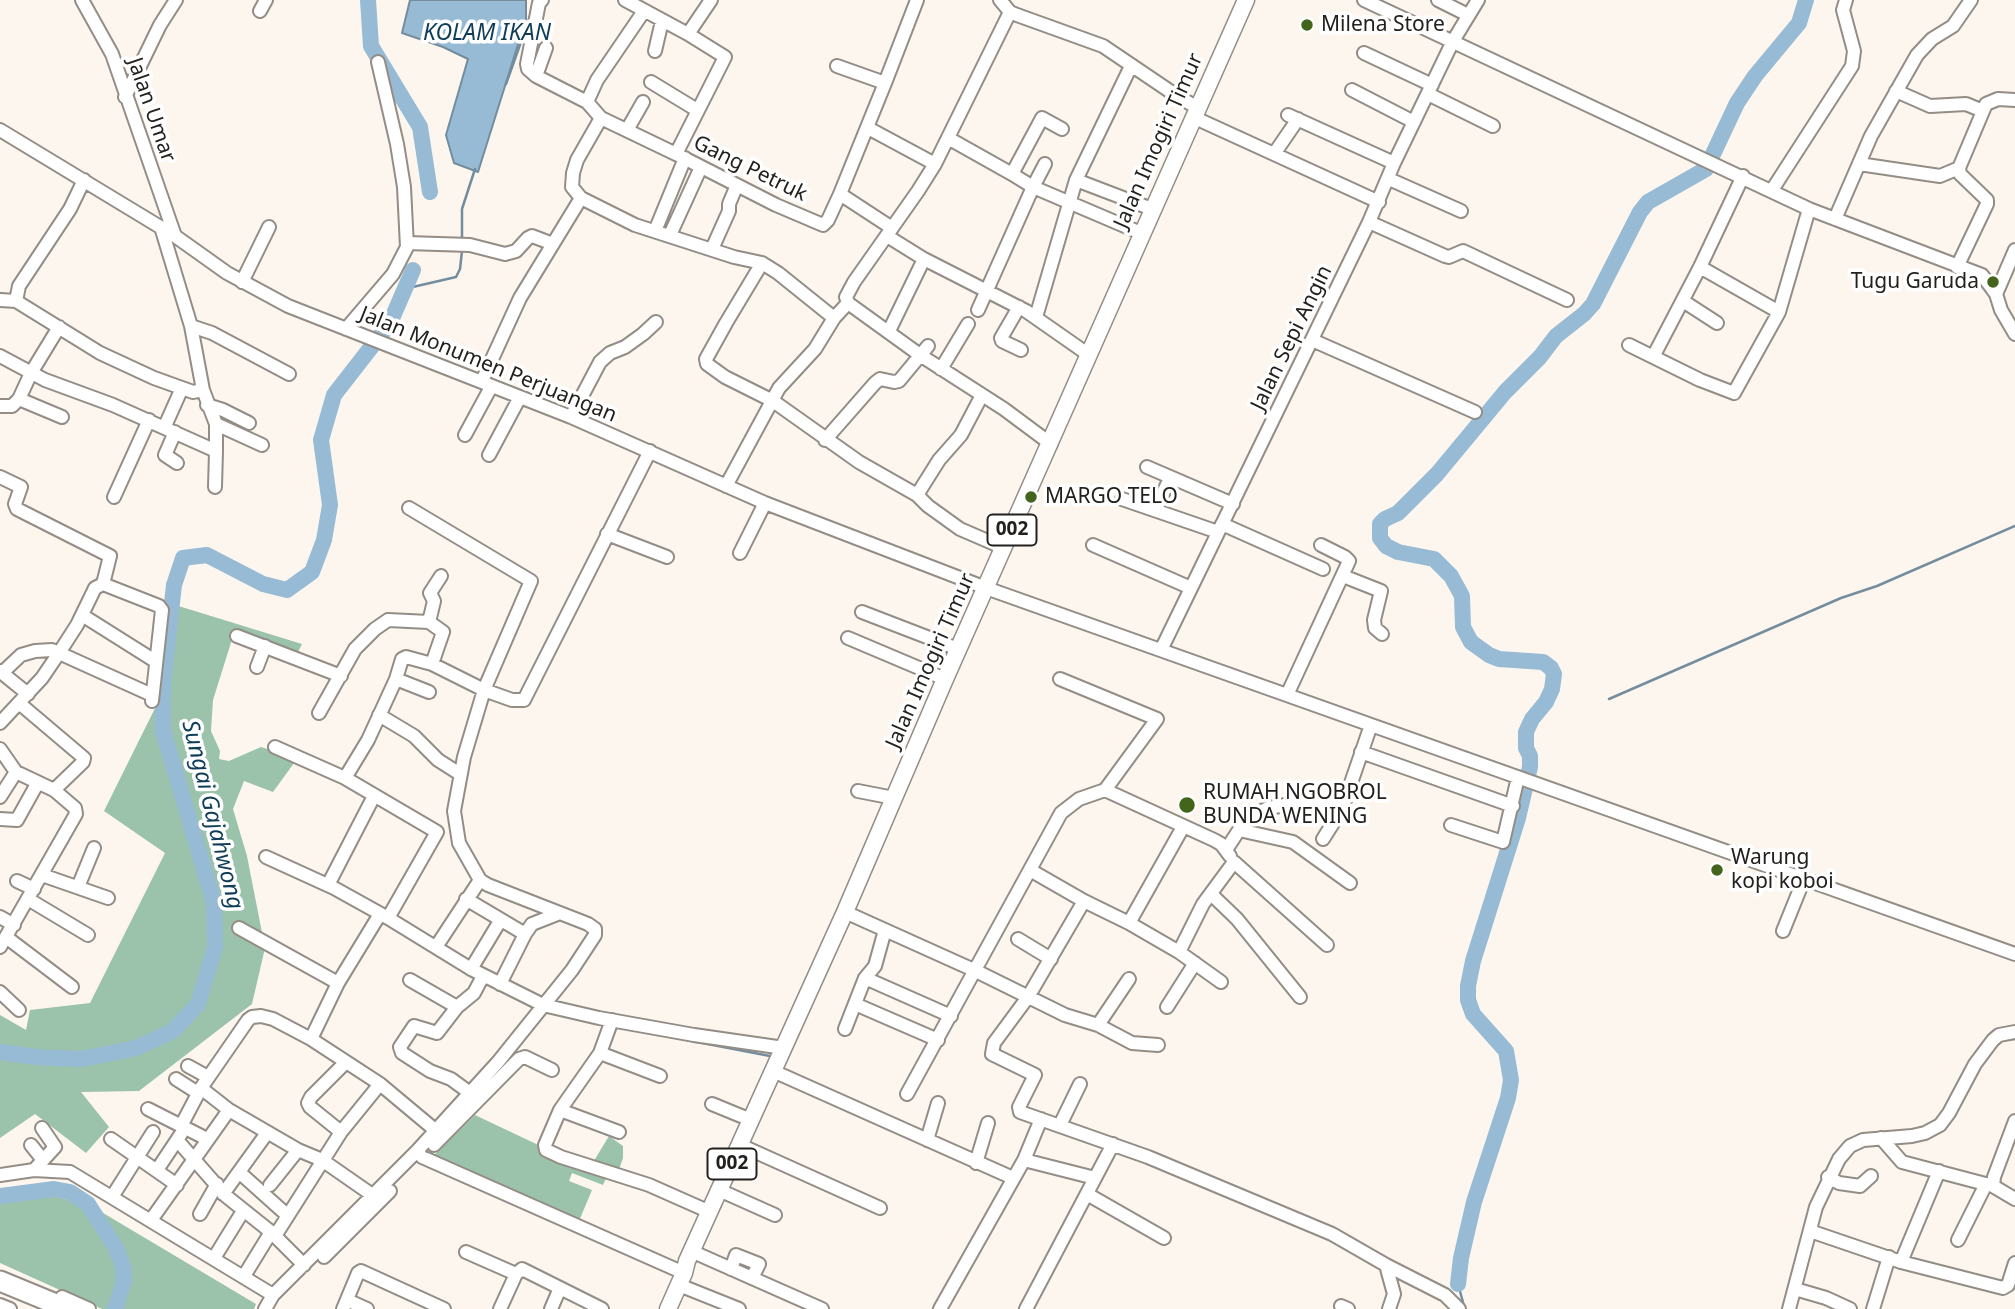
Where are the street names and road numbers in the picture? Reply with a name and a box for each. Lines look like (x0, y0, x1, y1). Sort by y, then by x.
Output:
street label: Jalan Imogiri Timur (1109, 50, 1209, 232)
street label: Jalan Umar (121, 55, 181, 165)
street label: Gang Petruk (689, 131, 811, 207)
street label: Jalan Sepi Angin (1246, 261, 1338, 415)
street label: Jalan Monumen Perjuangan (356, 302, 620, 428)
road number: 002 (988, 514, 1036, 545)
street label: Jalan Imogiri Timur (881, 570, 981, 752)
road number: 002 (708, 1148, 756, 1180)

